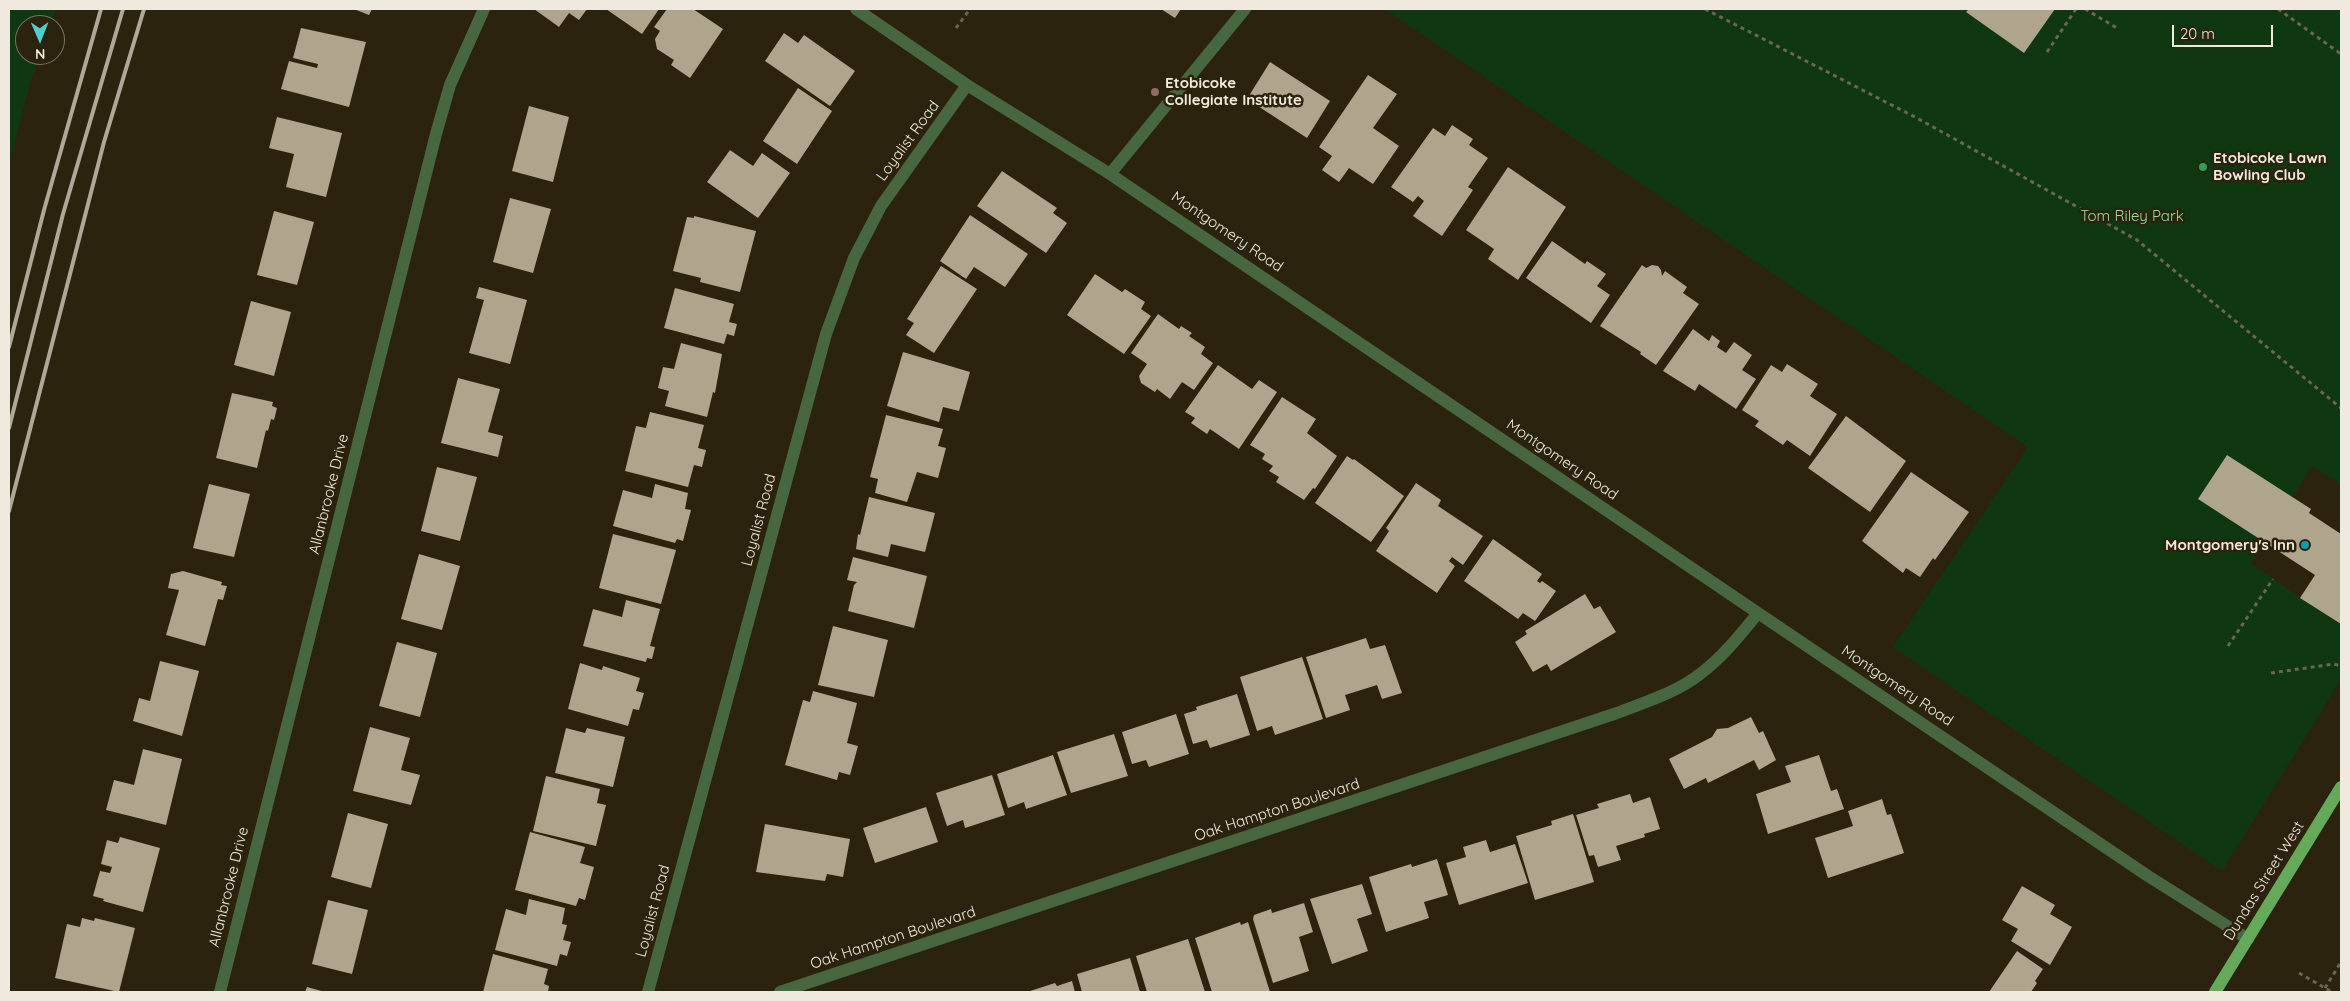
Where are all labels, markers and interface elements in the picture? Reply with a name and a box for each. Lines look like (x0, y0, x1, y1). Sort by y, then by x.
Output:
north arrow (15, 15, 65, 65)
scale bar (2175, 15, 2276, 47)
text: 20 m (2180, 24, 2215, 43)
text: N (35, 45, 46, 63)
place label: Etobicoke Collegiate Institute (1165, 74, 1302, 109)
marker: Etobicoke Collegiate Institute (1149, 86, 1161, 98)
street label: Loyalist Road (873, 97, 943, 185)
place label: Etobicoke Lawn Bowling Club (2213, 149, 2327, 184)
marker: Etobicoke Lawn Bowling Club (2197, 161, 2209, 173)
street label: Montgomery Road (1168, 188, 1286, 276)
park label: Tom Riley Park (2080, 207, 2184, 225)
street label: Montgomery Road (1503, 416, 1621, 504)
street label: Allanbrooke Drive (305, 432, 353, 556)
street label: Loyalist Road (738, 472, 780, 568)
place label: Montgomery's Inn (2165, 536, 2295, 554)
marker: Montgomery's Inn (2299, 539, 2311, 551)
street label: Montgomery Road (1838, 642, 1956, 730)
street label: Oak Hampton Boulevard (1192, 775, 1362, 845)
street label: Dundas Street West (2220, 818, 2308, 944)
street label: Allanbrooke Drive (205, 825, 253, 949)
street label: Loyalist Road (632, 863, 674, 959)
street label: Oak Hampton Boulevard (808, 903, 978, 973)

